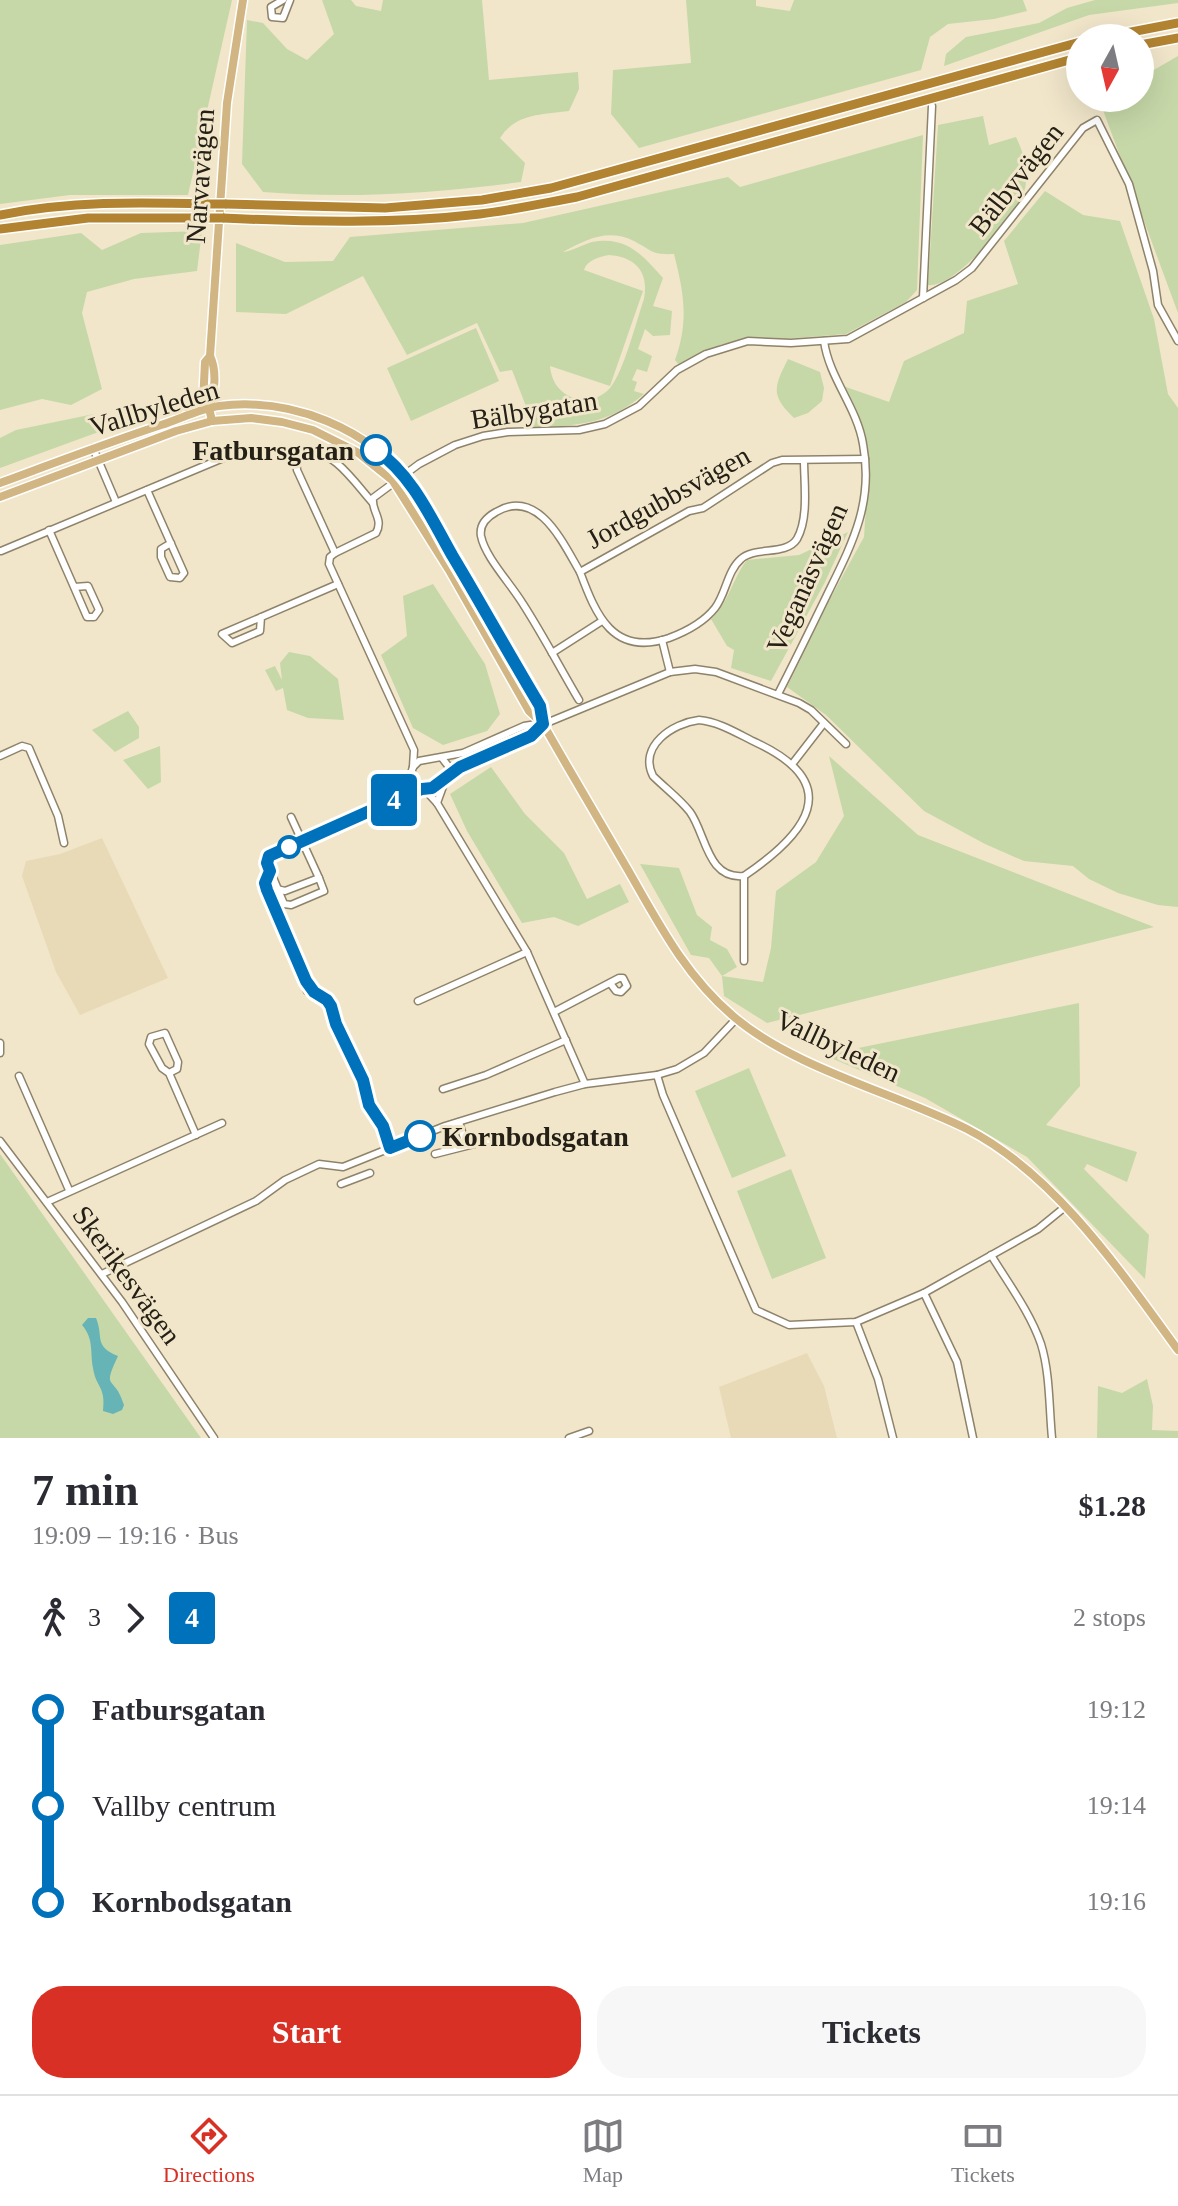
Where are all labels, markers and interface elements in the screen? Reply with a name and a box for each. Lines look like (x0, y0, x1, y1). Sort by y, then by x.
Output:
north arrow (1066, 24, 1154, 112)
map controls (1066, 24, 1154, 112)
street label: Narvavägen (180, 107, 220, 245)
street label: Bälbyvägen (963, 117, 1069, 241)
street label: Vallbyleden (86, 374, 222, 442)
street label: Bälbygatan (469, 385, 599, 435)
place label: Fatbursgatan (192, 435, 354, 466)
marker: Fatbursgatan (361, 435, 391, 465)
street label: Jordgubbsvägen (581, 439, 755, 555)
street label: Veganäsvägen (760, 499, 854, 657)
line badge: 4 (368, 774, 420, 826)
text: 4 (387, 784, 401, 815)
unlabelled marker (278, 836, 300, 858)
street label: Vallbyleden (771, 1004, 905, 1088)
marker: Kornbodsgatan (405, 1121, 435, 1151)
place label: Kornbodsgatan (442, 1121, 629, 1152)
street label: Skerikesvägen (66, 1200, 188, 1350)
text: 7 min (32, 1466, 138, 1515)
text: $1.28 (1079, 1489, 1146, 1522)
text: 19:09 – 19:16 · Bus (32, 1521, 239, 1550)
icon: walk (32, 1596, 76, 1640)
icon: forward (113, 1596, 157, 1640)
text: 4 (185, 1602, 199, 1633)
text: 3 (88, 1603, 101, 1632)
text: 2 stops (1073, 1603, 1146, 1632)
text: Fatbursgatan (92, 1693, 265, 1726)
text: 19:12 (1087, 1695, 1146, 1724)
text: Vallby centrum (92, 1789, 276, 1822)
text: 19:14 (1087, 1791, 1146, 1820)
text: Kornbodsgatan (92, 1885, 292, 1918)
text: 19:16 (1087, 1887, 1146, 1916)
button: Start (32, 1986, 581, 2078)
button: Tickets (597, 1986, 1146, 2078)
tab: Directions (163, 2114, 255, 2188)
tab: Map (581, 2114, 625, 2188)
tab: Tickets (951, 2114, 1015, 2188)

